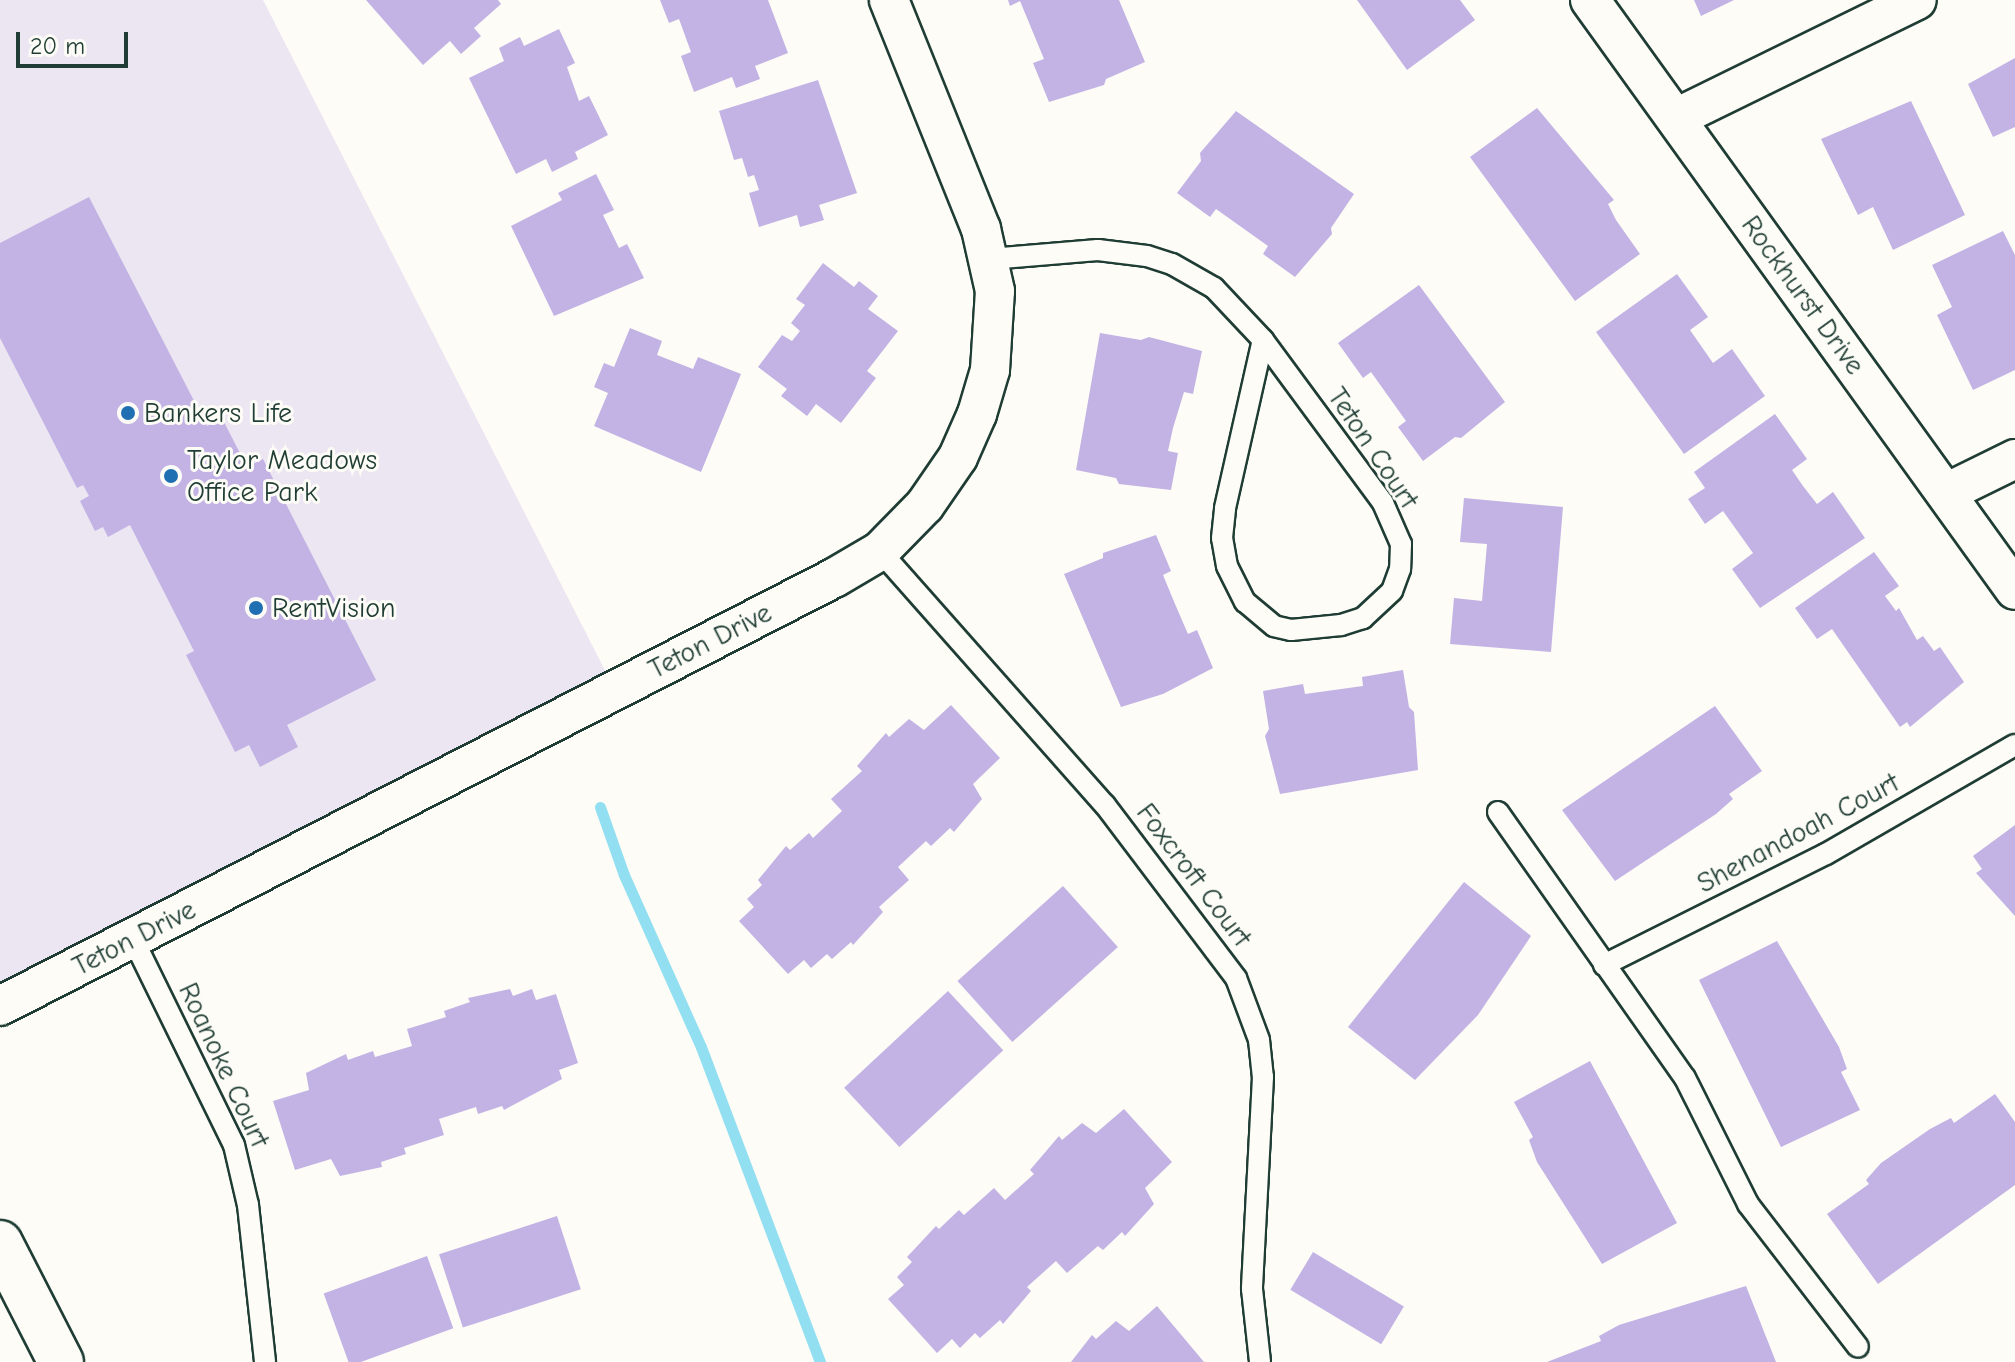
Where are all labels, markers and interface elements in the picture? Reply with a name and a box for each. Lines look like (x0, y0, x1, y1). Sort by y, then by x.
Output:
scale bar (20, 16, 132, 66)
text: 20 m (30, 32, 85, 60)
street label: Rockhurst Drive (1734, 209, 1872, 381)
street label: Teton Court (1320, 381, 1426, 515)
place label: Bankers Life (144, 396, 292, 430)
marker: Bankers Life (119, 404, 137, 422)
place label: Taylor Meadows Office Park (187, 443, 377, 509)
marker: Taylor Meadows Office Park (162, 467, 180, 485)
place label: RentVision (272, 591, 396, 625)
street label: Teton Drive (643, 596, 777, 686)
marker: RentVision (247, 599, 265, 617)
street label: Shenandoah Court (1691, 766, 1905, 900)
street label: Foxcroft Court (1129, 797, 1259, 953)
street label: Teton Drive (67, 893, 201, 983)
street label: Roanoke Court (171, 977, 277, 1153)

